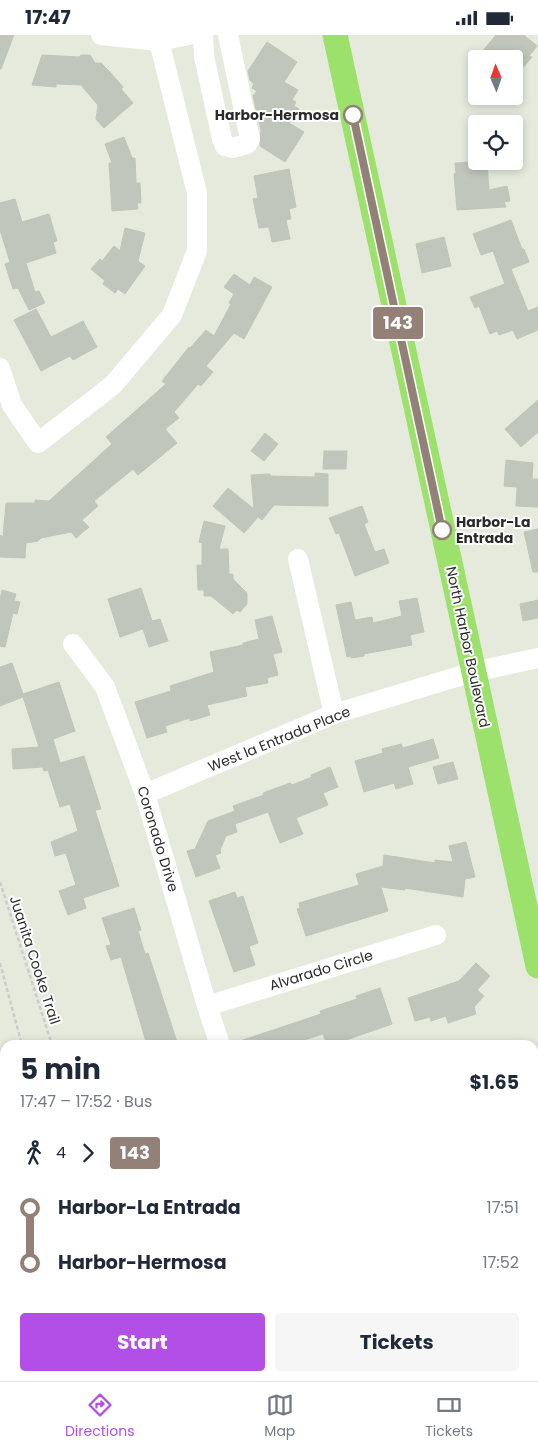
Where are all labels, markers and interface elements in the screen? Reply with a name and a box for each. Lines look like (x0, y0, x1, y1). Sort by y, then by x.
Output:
text: 17:47 (25, 4, 71, 31)
north arrow (468, 50, 522, 105)
map controls (468, 50, 523, 170)
place label: Harbor-Hermosa (215, 105, 339, 125)
marker: Harbor-Hermosa (343, 105, 363, 125)
button: locate (468, 115, 523, 170)
line badge: 143 (369, 307, 427, 339)
text: 143 (383, 310, 413, 335)
place label: Harbor-La Entrada (456, 512, 530, 548)
marker: Harbor-La Entrada (432, 520, 452, 540)
street label: North Harbor Boulevard (441, 565, 495, 729)
street label: West la Entrada Place (205, 701, 353, 777)
street label: Coronado Drive (132, 784, 184, 895)
street label: Juanita Cooke Trail (5, 893, 65, 1027)
street label: Alvarado Circle (267, 945, 375, 995)
text: 5 min (20, 1050, 101, 1089)
text: $1.65 (470, 1069, 519, 1096)
text: 17:47 – 17:52 · Bus (20, 1090, 152, 1113)
icon: walk (20, 1139, 48, 1167)
icon: forward (74, 1139, 102, 1167)
text: 143 (120, 1140, 150, 1165)
text: 4 (56, 1141, 66, 1164)
text: Harbor-La Entrada (58, 1194, 241, 1221)
text: 17:51 (487, 1196, 519, 1219)
text: Harbor-Hermosa (58, 1249, 227, 1276)
text: 17:52 (482, 1251, 519, 1274)
button: Start (20, 1313, 265, 1371)
button: Tickets (275, 1313, 519, 1371)
tab: Directions (65, 1391, 134, 1442)
tab: Map (264, 1391, 295, 1442)
tab: Tickets (425, 1391, 473, 1442)

